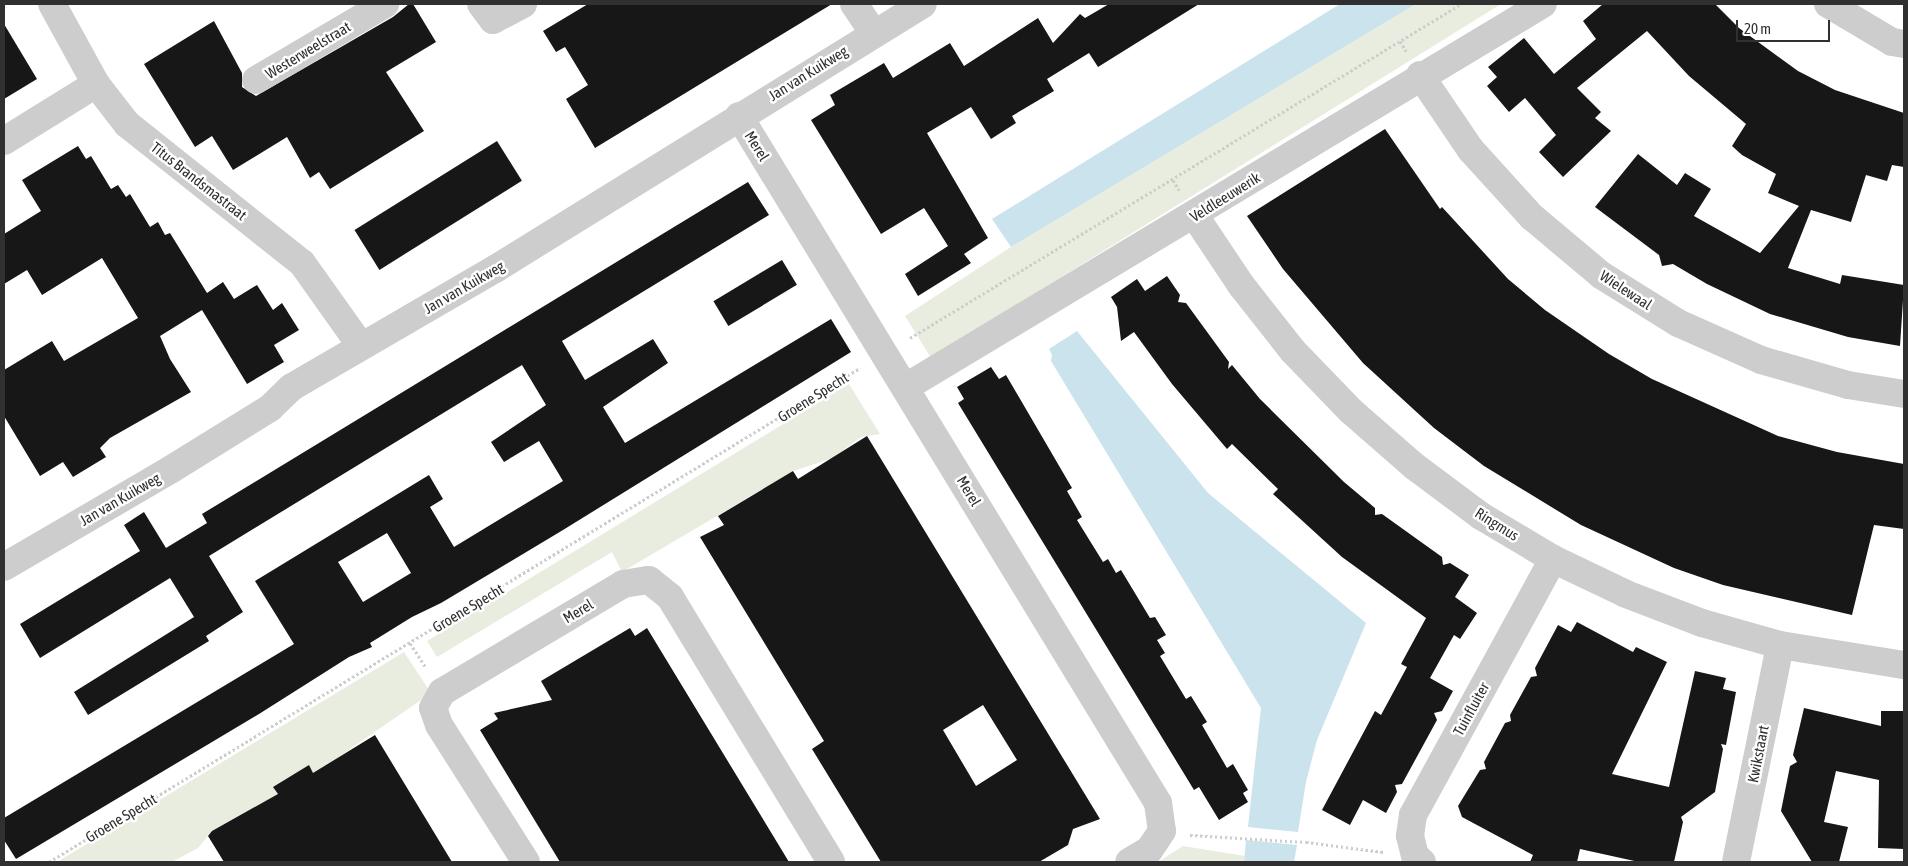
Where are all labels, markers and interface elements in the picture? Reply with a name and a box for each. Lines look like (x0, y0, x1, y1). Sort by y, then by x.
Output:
scale bar (1738, 10, 1832, 42)
street label: Westerweelstraat (262, 17, 354, 83)
text: 20 m (1744, 20, 1771, 37)
street label: Jan van Kuikweg (765, 42, 851, 104)
street label: Merel (741, 128, 773, 164)
street label: Titus Brandsmastraat (148, 138, 250, 224)
street label: Veldleeuwerik (1187, 168, 1263, 226)
street label: Jan van Kuikweg (421, 257, 507, 317)
street label: Wielewaal (1597, 267, 1655, 313)
street label: Groene Specht (774, 368, 852, 426)
street label: Jan van Kuikweg (77, 469, 163, 529)
street label: Merel (953, 473, 985, 509)
street label: Ringmus (1472, 504, 1522, 544)
street label: Groene Specht (429, 580, 507, 636)
street label: Merel (560, 595, 596, 627)
street label: Tuinfluiter (1449, 679, 1493, 739)
street label: Kwikstaart (1744, 724, 1772, 784)
street label: Groene Specht (82, 790, 160, 846)

